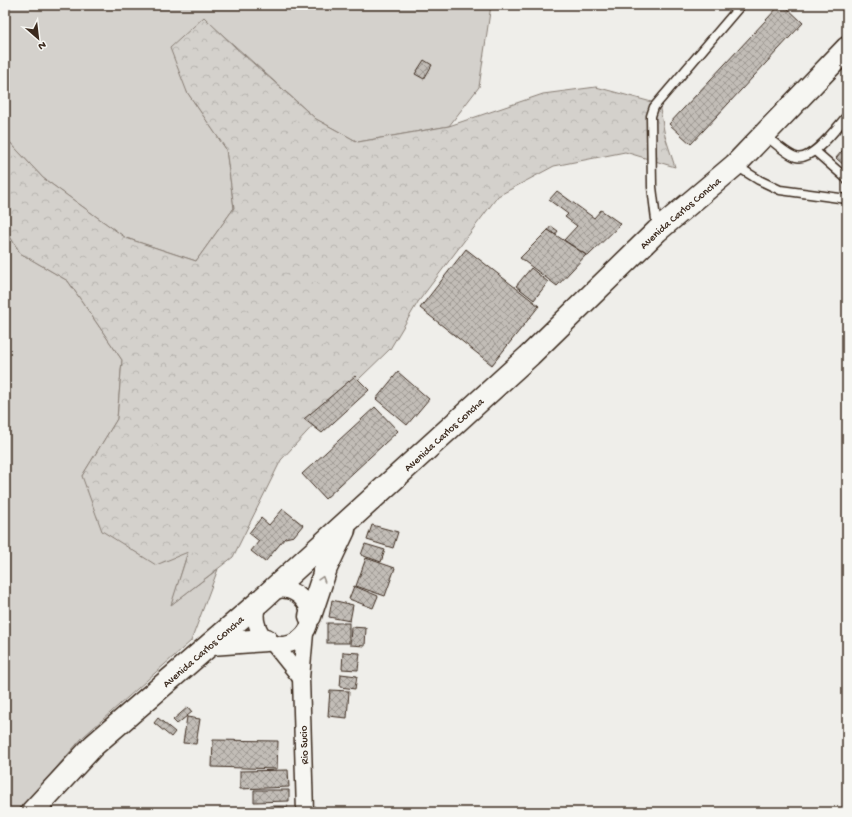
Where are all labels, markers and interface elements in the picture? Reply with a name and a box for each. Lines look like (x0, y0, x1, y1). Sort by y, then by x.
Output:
north arrow (18, 18, 58, 58)
text: N (36, 38, 48, 52)
street label: Avenida Carlos Concha (638, 175, 725, 252)
street label: Avenida Carlos Concha (402, 396, 488, 475)
one-way arrow (317, 575, 326, 582)
street label: Avenida Carlos Concha (161, 613, 248, 691)
street label: Rio Sucio (298, 725, 312, 764)

